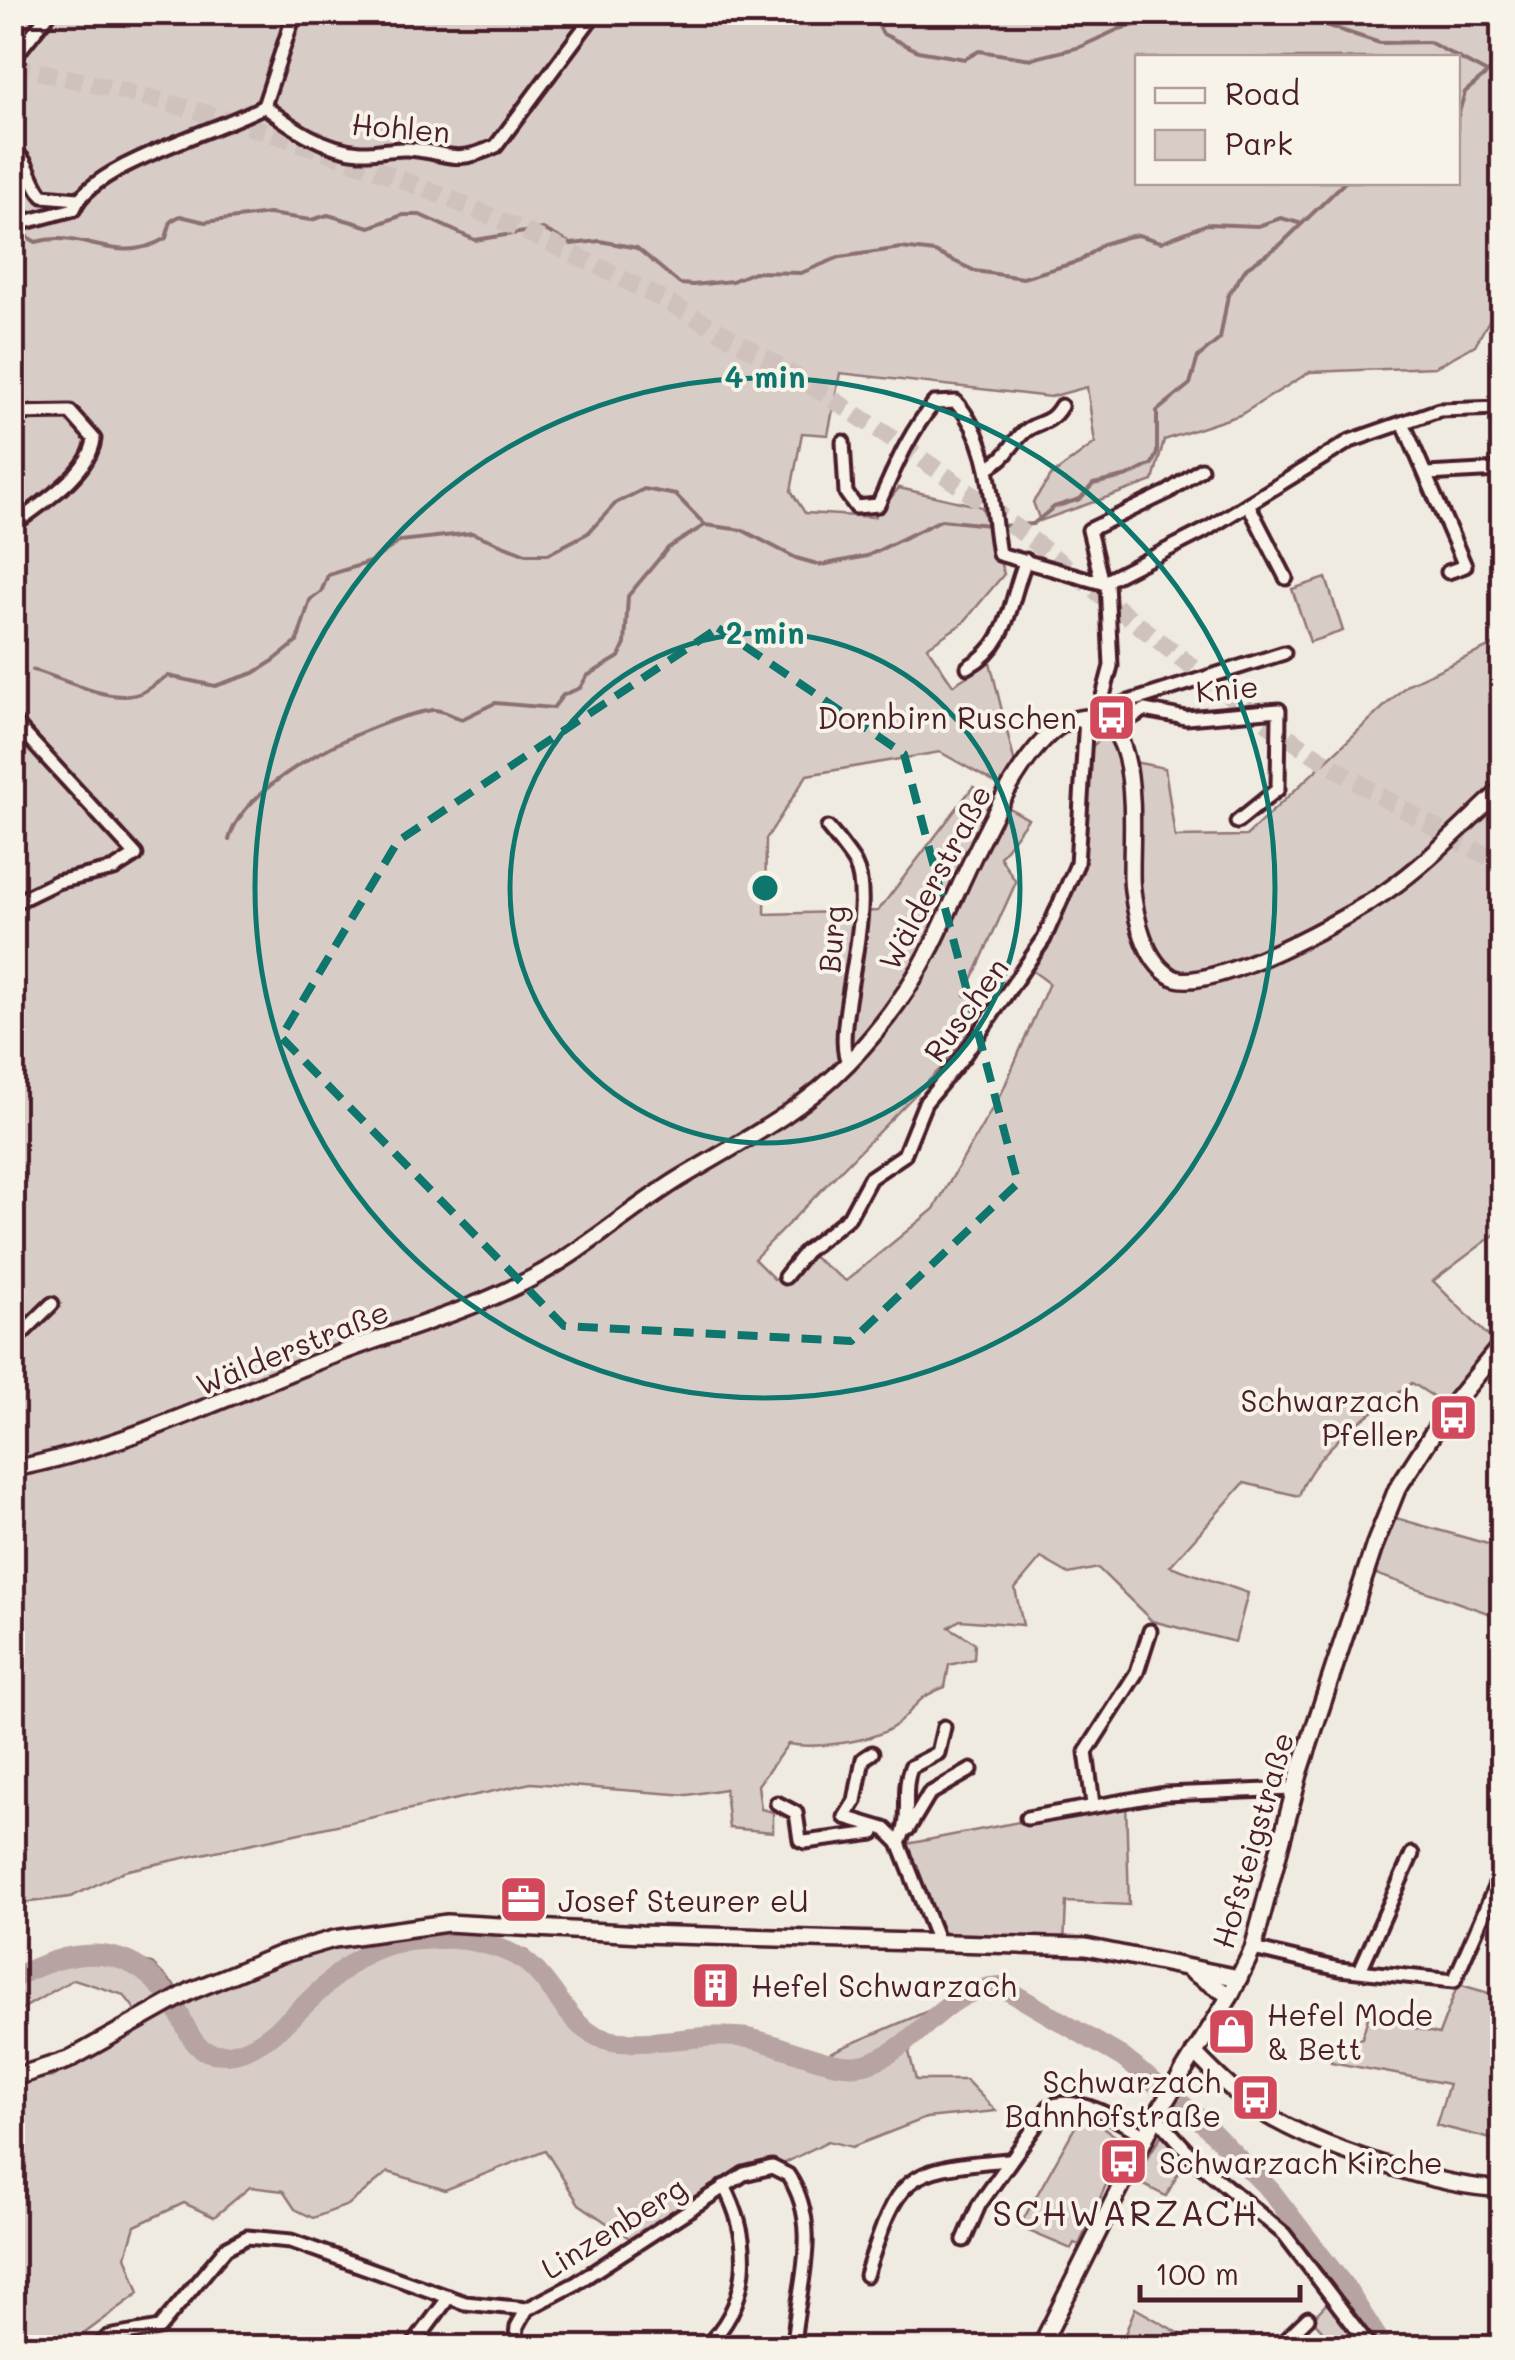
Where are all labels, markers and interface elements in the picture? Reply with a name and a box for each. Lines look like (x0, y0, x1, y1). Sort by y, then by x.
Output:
legend (1135, 55, 1460, 185)
text: Road (1225, 73, 1300, 113)
street label: Hohlen (350, 103, 452, 151)
text: Park (1225, 123, 1293, 163)
text: 4 min (725, 356, 806, 396)
text: 2 min (726, 612, 804, 652)
street label: Knie (1194, 665, 1260, 711)
bus stop icon: Dornbirn Ruschen (1086, 691, 1138, 743)
place label: Dornbirn Ruschen (817, 697, 1077, 737)
street label: Wälderstraße (868, 777, 1000, 977)
centre of rings (747, 870, 783, 906)
street label: Burg (808, 904, 854, 974)
street label: Ruschen (914, 949, 1016, 1069)
street label: Wälderstraße (190, 1290, 394, 1404)
place label: Schwarzach Pfeller (1241, 1380, 1419, 1454)
bus stop icon: Schwarzach Pfeller (1428, 1391, 1480, 1443)
street label: Hofsteigstraße (1202, 1727, 1302, 1953)
office icon: Josef Steurer eU (497, 1874, 549, 1926)
place label: Josef Steurer eU (558, 1880, 809, 1920)
building icon: Hefel Schwarzach (690, 1959, 742, 2011)
place label: Hefel Schwarzach (751, 1965, 1017, 2005)
place label: Hefel Mode & Bett (1267, 1994, 1434, 2068)
shop icon: Hefel Mode & Bett (1206, 2005, 1258, 2057)
place label: Schwarzach Bahnhofstraße (1005, 2061, 1221, 2135)
bus stop icon: Schwarzach Bahnhofstraße (1230, 2072, 1282, 2124)
bus stop icon: Schwarzach Kirche (1098, 2136, 1150, 2188)
place label: Schwarzach Kirche (1159, 2142, 1443, 2182)
street label: Linzenberg (533, 2167, 693, 2287)
district label: SCHWARZACH (992, 2189, 1260, 2235)
scale bar (1140, 2240, 1300, 2302)
text: 100 m (1155, 2253, 1239, 2293)

